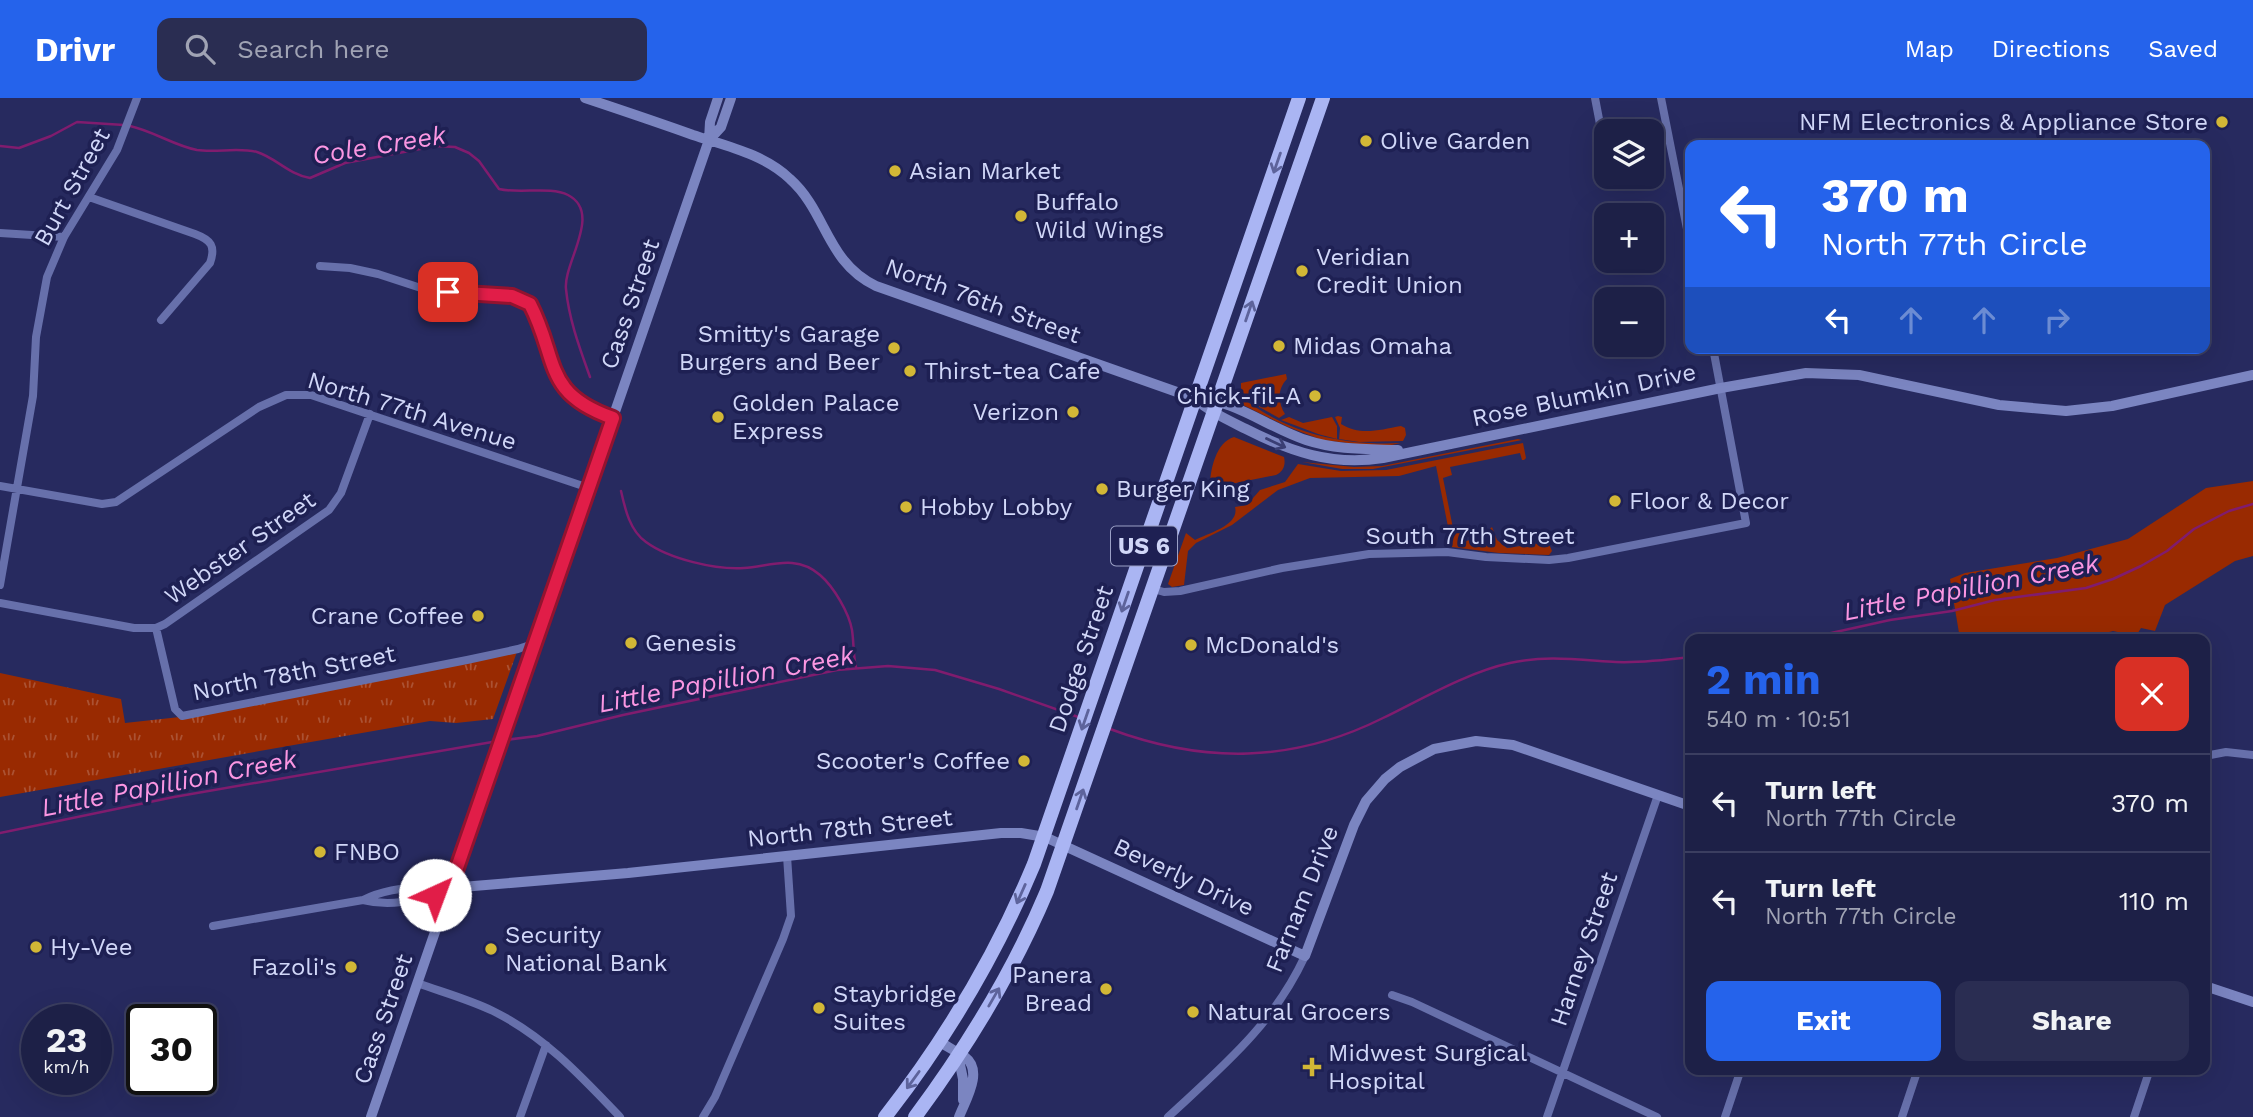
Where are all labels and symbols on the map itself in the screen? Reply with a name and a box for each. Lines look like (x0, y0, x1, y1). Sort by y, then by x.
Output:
place label: NFM Electronics & Appliance Store (1799, 108, 2208, 136)
marker: NFM Electronics & Appliance Store (2214, 114, 2230, 130)
water label: Cole Creek (310, 119, 449, 170)
street label: Burt Street (28, 123, 116, 251)
place label: Olive Garden (1380, 127, 1530, 155)
marker: Olive Garden (1358, 133, 1374, 149)
one-way arrow (1270, 151, 1282, 173)
place label: Asian Market (909, 157, 1061, 185)
marker: Asian Market (887, 163, 903, 179)
place label: Buffalo Wild Wings (1035, 188, 1164, 244)
marker: Buffalo Wild Wings (1013, 208, 1029, 224)
street label: Cass Street (595, 235, 665, 373)
place label: Veridian Credit Union (1316, 243, 1463, 299)
street label: North 76th Street (881, 253, 1085, 349)
pin (418, 262, 478, 322)
marker: Veridian Credit Union (1294, 263, 1310, 279)
one-way arrow (1244, 301, 1256, 323)
place label: Smitty's Garage Burgers and Beer (679, 320, 880, 376)
place label: Midas Omaha (1293, 332, 1452, 360)
marker: Midas Omaha (1271, 338, 1287, 354)
marker: Smitty's Garage Burgers and Beer (886, 340, 902, 356)
place label: Thirst-tea Cafe (924, 357, 1101, 385)
street label: Rose Blumkin Drive (1470, 358, 1698, 432)
marker: Thirst-tea Cafe (902, 363, 918, 379)
street label: North 77th Avenue (304, 366, 520, 456)
place label: Chick-fil-A (1176, 382, 1301, 410)
marker: Chick-fil-A (1307, 388, 1323, 404)
place label: Golden Palace Express (732, 389, 900, 445)
place label: Verizon (973, 398, 1059, 426)
marker: Verizon (1065, 404, 1081, 420)
marker: Golden Palace Express (710, 409, 726, 425)
one-way arrow (1265, 438, 1286, 451)
place label: Burger King (1116, 475, 1250, 503)
marker: Burger King (1094, 481, 1110, 497)
street label: Webster Street (159, 486, 321, 610)
place label: Floor & Decor (1629, 487, 1789, 515)
place label: Hobby Lobby (920, 493, 1073, 521)
marker: Floor & Decor (1607, 493, 1623, 509)
marker: Hobby Lobby (898, 499, 914, 515)
street label: South 77th Street (1366, 522, 1575, 550)
road number: US 6 (1111, 526, 1177, 566)
water label: Little Papillion Creek (1841, 547, 2102, 627)
street label: Dodge Street (1043, 582, 1119, 736)
one-way arrow (1117, 591, 1130, 613)
place label: Crane Coffee (311, 602, 464, 630)
marker: Crane Coffee (470, 608, 486, 624)
place label: Genesis (645, 629, 737, 657)
place label: McDonald's (1205, 631, 1339, 659)
marker: Genesis (623, 635, 639, 651)
marker: McDonald's (1183, 637, 1199, 653)
water label: Little Papillion Creek (596, 639, 857, 719)
street label: North 78th Street (190, 640, 398, 706)
one-way arrow (1078, 708, 1090, 730)
water label: Little Papillion Creek (39, 743, 300, 823)
place label: Scooter's Coffee (816, 747, 1010, 775)
marker: Scooter's Coffee (1016, 753, 1032, 769)
one-way arrow (1075, 789, 1087, 811)
street label: North 78th Street (746, 803, 954, 853)
street label: Farnam Drive (1260, 821, 1344, 977)
street label: Beverly Drive (1109, 832, 1259, 922)
place label: FNBO (334, 838, 400, 866)
marker: FNBO (312, 844, 328, 860)
position arrow (398, 858, 472, 932)
street label: Harney Street (1545, 868, 1623, 1030)
one-way arrow (1014, 883, 1027, 904)
place label: Security National Bank (505, 921, 668, 977)
place label: Hy-Vee (50, 933, 133, 961)
marker: Hy-Vee (28, 939, 44, 955)
marker: Security National Bank (483, 941, 499, 957)
street label: Cass Street (348, 950, 418, 1088)
place label: Fazoli's (251, 953, 337, 981)
marker: Fazoli's (343, 959, 359, 975)
place label: Panera Bread (1012, 961, 1092, 1017)
place label: Staybridge Suites (833, 980, 957, 1036)
marker: Panera Bread (1098, 981, 1114, 997)
one-way arrow (988, 987, 1002, 1007)
place label: Natural Grocers (1207, 998, 1391, 1026)
marker: Staybridge Suites (811, 1000, 827, 1016)
speed limit sign: 30 (126, 1004, 217, 1095)
marker: Natural Grocers (1185, 1004, 1201, 1020)
place label: Midwest Surgical Hospital (1328, 1039, 1528, 1095)
marker: Midwest Surgical Hospital (1302, 1057, 1322, 1077)
one-way arrow (906, 1070, 921, 1089)

